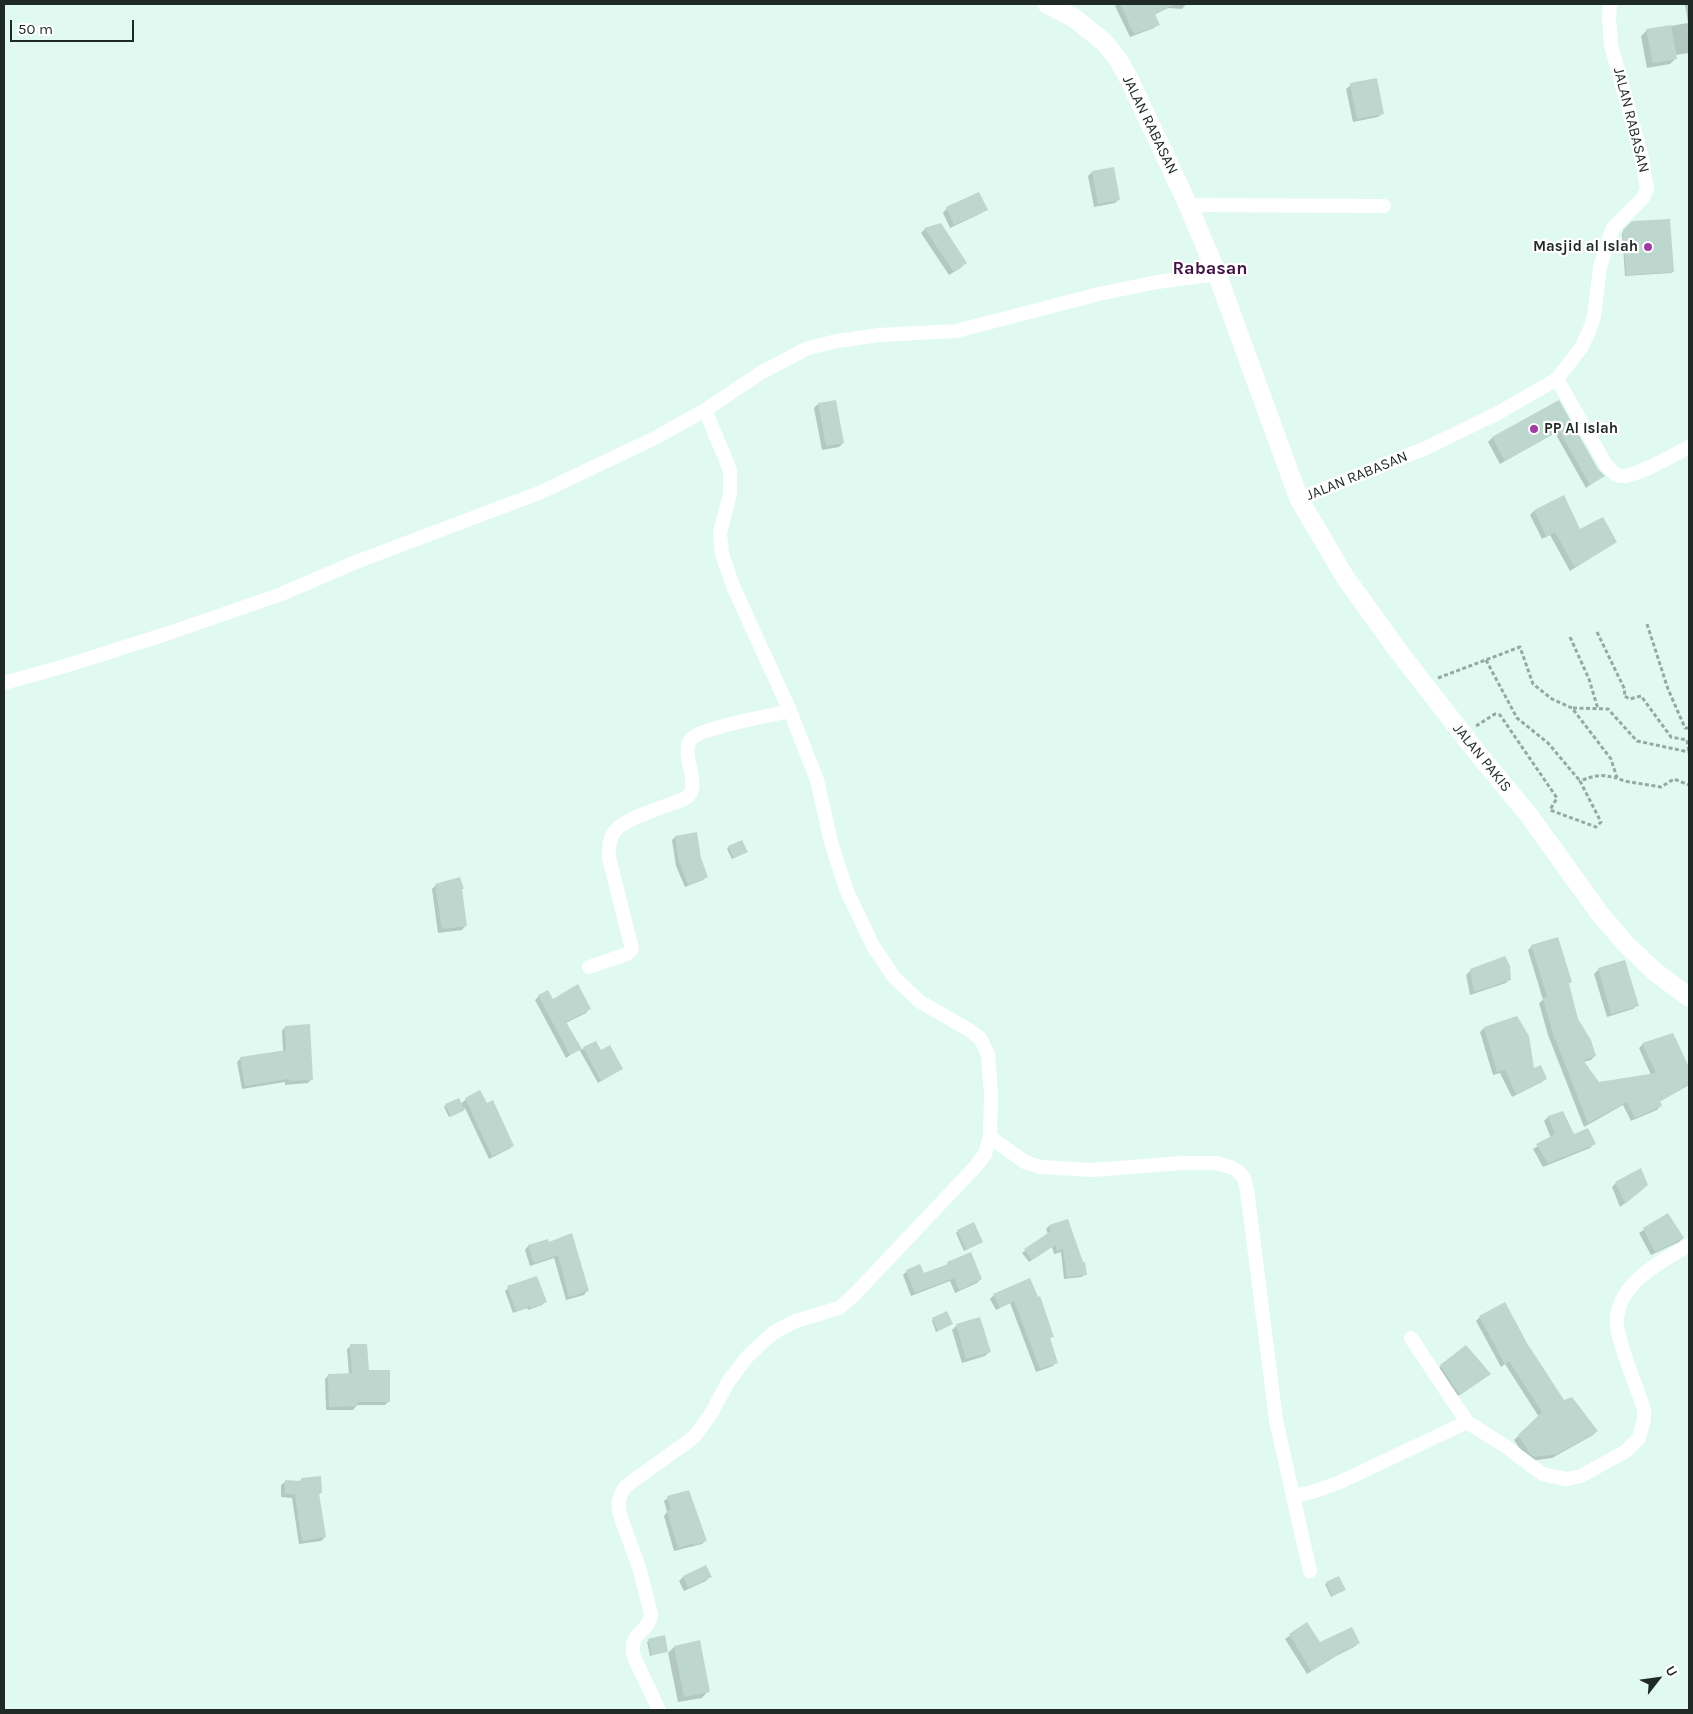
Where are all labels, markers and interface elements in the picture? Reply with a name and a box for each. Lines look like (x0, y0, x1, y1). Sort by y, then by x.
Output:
scale bar (12, 10, 136, 42)
text: 50 m (18, 20, 53, 38)
street label: JALAN RABASAN (1609, 66, 1653, 174)
street label: JALAN RABASAN (1118, 73, 1182, 177)
place label: Masjid al Islah (1533, 238, 1638, 256)
marker: Masjid al Islah (1642, 241, 1654, 253)
district label: Rabasan (1173, 258, 1247, 280)
place label: PP Al Islah (1544, 420, 1618, 438)
marker: PP Al Islah (1528, 423, 1540, 435)
street label: JALAN RABASAN (1304, 447, 1410, 505)
street label: JALAN PAKIS (1449, 720, 1515, 796)
north arrow (1633, 1654, 1683, 1704)
text: U (1662, 1663, 1681, 1680)

